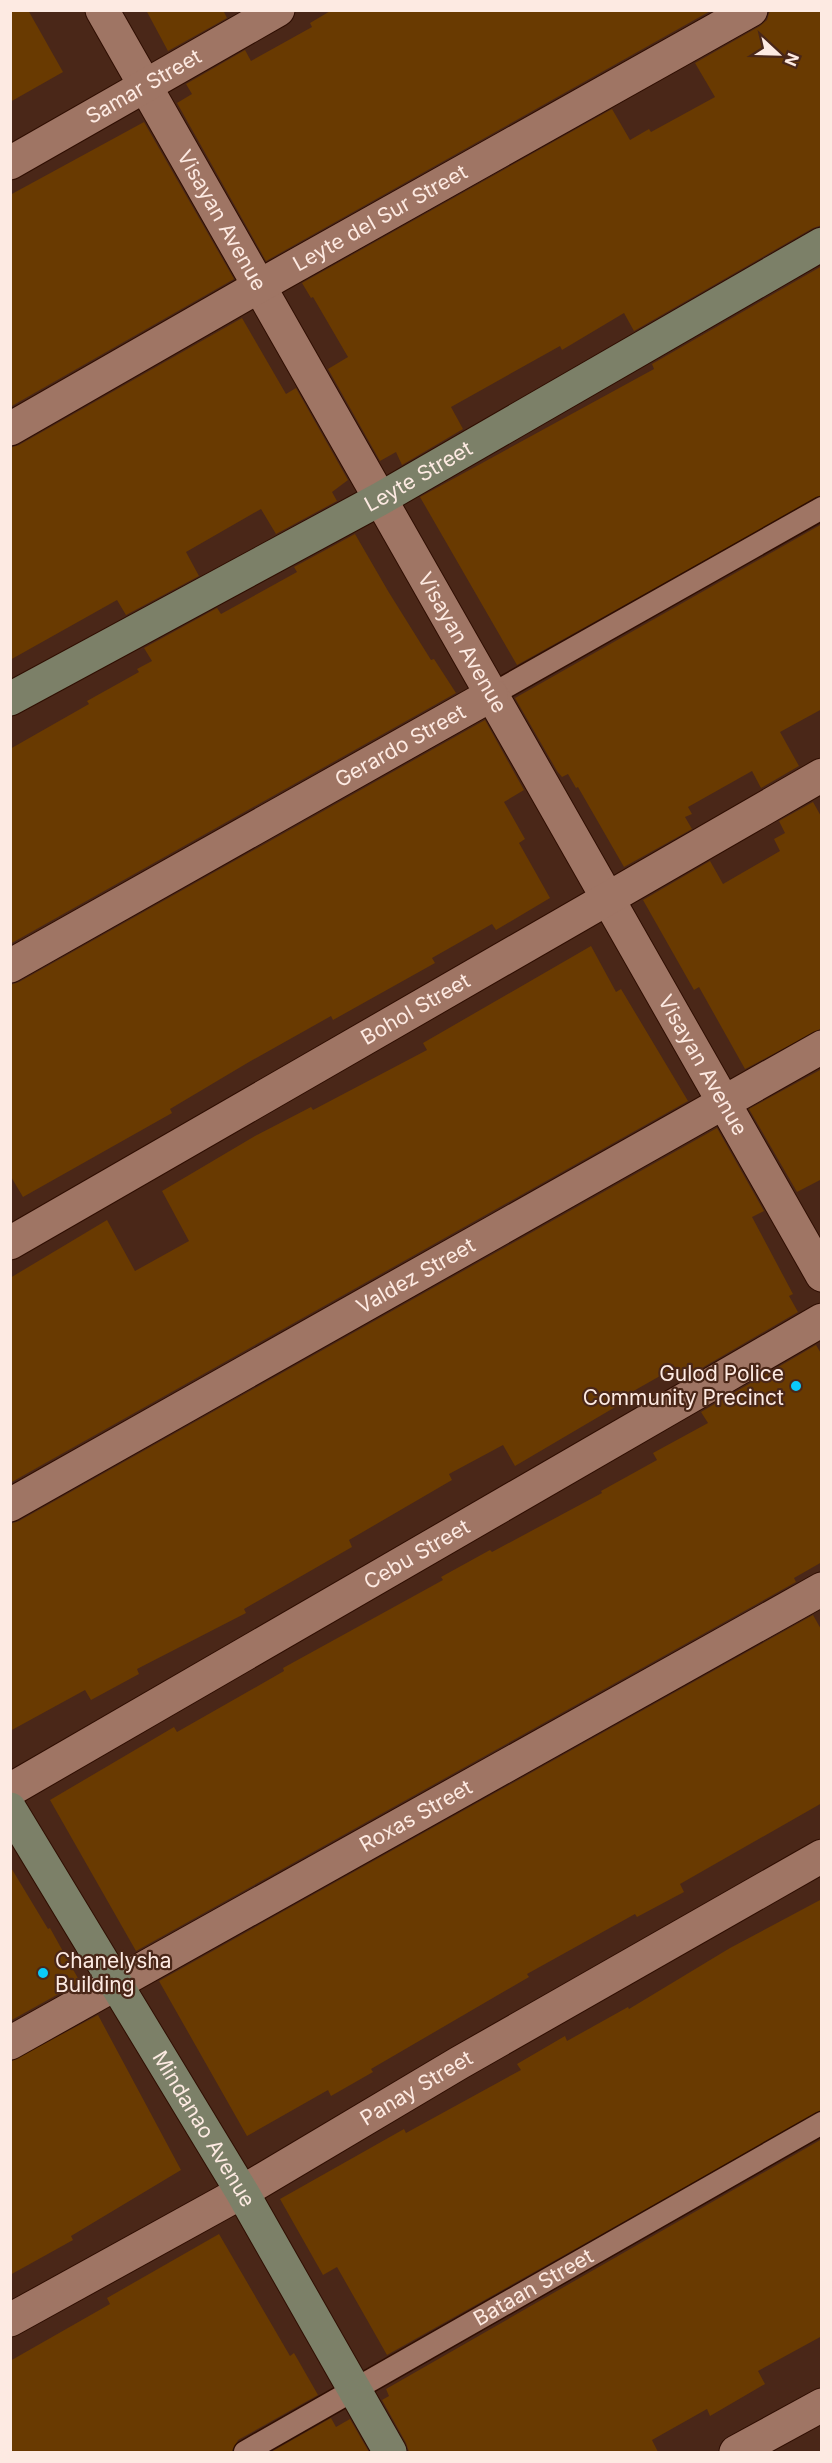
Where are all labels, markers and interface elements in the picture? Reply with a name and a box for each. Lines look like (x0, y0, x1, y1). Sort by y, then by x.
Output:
north arrow (748, 24, 808, 84)
street label: Samar Street (81, 43, 206, 129)
text: N (780, 50, 803, 69)
street label: Visayan Avenue (172, 145, 272, 295)
street label: Leyte del Sur Street (288, 159, 471, 276)
street label: Leyte Street (360, 436, 477, 517)
street label: Visayan Avenue (413, 568, 512, 717)
street label: Gerardo Street (330, 699, 470, 792)
street label: Bohol Street (356, 968, 474, 1050)
street label: Visayan Avenue (653, 990, 753, 1140)
street label: Valdez Street (352, 1232, 479, 1319)
place label: Gulod Police Community Precinct (583, 1361, 784, 1410)
marker: Gulod Police Community Precinct (789, 1379, 803, 1393)
street label: Cebu Street (359, 1514, 474, 1595)
street label: Roxas Street (355, 1774, 476, 1857)
place label: Chanelysha Building (55, 1948, 171, 1997)
marker: Chanelysha Building (36, 1966, 50, 1980)
street label: Panay Street (356, 2045, 477, 2131)
street label: Mindanao Avenue (147, 2046, 261, 2211)
street label: Bataan Street (469, 2243, 598, 2331)

